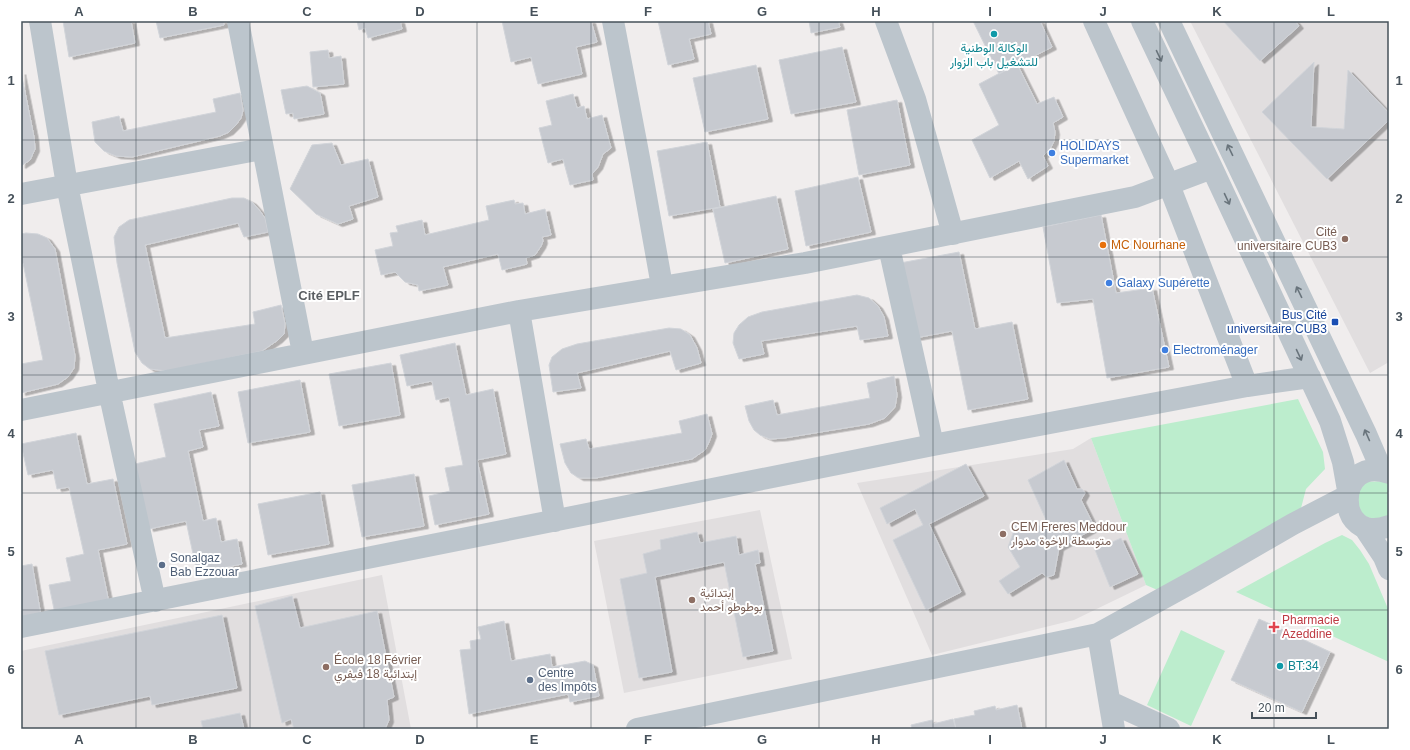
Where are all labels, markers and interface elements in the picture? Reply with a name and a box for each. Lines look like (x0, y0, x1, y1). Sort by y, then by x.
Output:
text: A (74, 4, 84, 19)
text: B (188, 4, 198, 19)
text: C (302, 4, 312, 19)
text: D (415, 4, 425, 19)
text: E (530, 4, 539, 19)
text: F (644, 4, 652, 19)
text: G (757, 4, 767, 19)
text: H (871, 4, 881, 19)
text: I (988, 4, 992, 19)
text: J (1099, 4, 1107, 19)
text: K (1212, 4, 1222, 19)
text: L (1327, 4, 1335, 19)
marker: الوكالة الوطنية للتشغيل باب الزوار (989, 29, 999, 39)
place label: الوكالة الوطنية للتشغيل باب الزوار (949, 41, 1038, 70)
one-way arrow (1156, 50, 1163, 62)
text: 1 (7, 73, 15, 88)
text: 1 (1395, 73, 1403, 88)
place label: HOLIDAYS Supermarket (1060, 139, 1129, 167)
one-way arrow (1226, 144, 1234, 156)
marker: HOLIDAYS Supermarket (1047, 148, 1057, 158)
text: 2 (7, 191, 15, 206)
text: 2 (1395, 191, 1403, 206)
one-way arrow (1224, 193, 1231, 205)
place label: Cité universitaire CUB3 (1237, 225, 1337, 253)
marker: Cité universitaire CUB3 (1340, 234, 1350, 244)
place label: MC Nourhane (1111, 238, 1186, 252)
marker: MC Nourhane (1098, 240, 1108, 250)
place label: Galaxy Supérette (1117, 276, 1210, 290)
marker: Galaxy Supérette (1104, 278, 1114, 288)
one-way arrow (1295, 287, 1302, 299)
district label: Cité EPLF (298, 288, 360, 303)
place label: Bus Cité universitaire CUB3 (1227, 308, 1327, 336)
text: 3 (7, 309, 15, 324)
text: 3 (1395, 309, 1403, 324)
marker: Bus Cité universitaire CUB3 (1330, 317, 1340, 327)
place label: Electroménager (1173, 343, 1258, 357)
marker: Electroménager (1160, 345, 1170, 355)
one-way arrow (1296, 348, 1303, 360)
text: 4 (7, 426, 15, 441)
text: 4 (1395, 426, 1403, 441)
one-way arrow (1363, 430, 1370, 442)
place label: CEM Freres Meddour متوسطة الإخوة مدوار (1010, 520, 1126, 549)
marker: CEM Freres Meddour متوسطة الإخوة مدوار (998, 529, 1008, 539)
text: 5 (7, 544, 15, 559)
text: 5 (1395, 544, 1403, 559)
place label: Sonalgaz Bab Ezzouar (170, 551, 239, 579)
marker: Sonalgaz Bab Ezzouar (157, 560, 167, 570)
place label: إبتدائية بوطوطو أحمد (700, 586, 763, 615)
marker: إبتدائية بوطوطو أحمد (687, 595, 697, 605)
place label: Pharmacie Azeddine (1282, 613, 1340, 641)
marker: Pharmacie Azeddine (1269, 622, 1279, 632)
place label: École 18 Février إبتدائية 18 فيفري (334, 652, 421, 684)
place label: BT:34 (1288, 659, 1319, 673)
marker: BT:34 (1275, 661, 1285, 671)
text: 6 (7, 662, 15, 677)
marker: École 18 Février إبتدائية 18 فيفري (321, 662, 331, 672)
text: 6 (1395, 662, 1403, 677)
place label: Centre des Impôts (538, 666, 597, 694)
marker: Centre des Impôts (525, 675, 535, 685)
scale bar (1252, 694, 1316, 720)
text: 20 m (1258, 701, 1285, 715)
text: A (74, 732, 84, 747)
text: B (188, 732, 198, 747)
text: C (302, 732, 312, 747)
text: D (415, 732, 425, 747)
text: E (530, 732, 539, 747)
text: F (644, 732, 652, 747)
text: G (757, 732, 767, 747)
text: H (871, 732, 881, 747)
text: I (988, 732, 992, 747)
text: J (1099, 732, 1107, 747)
text: K (1212, 732, 1222, 747)
text: L (1327, 732, 1335, 747)

